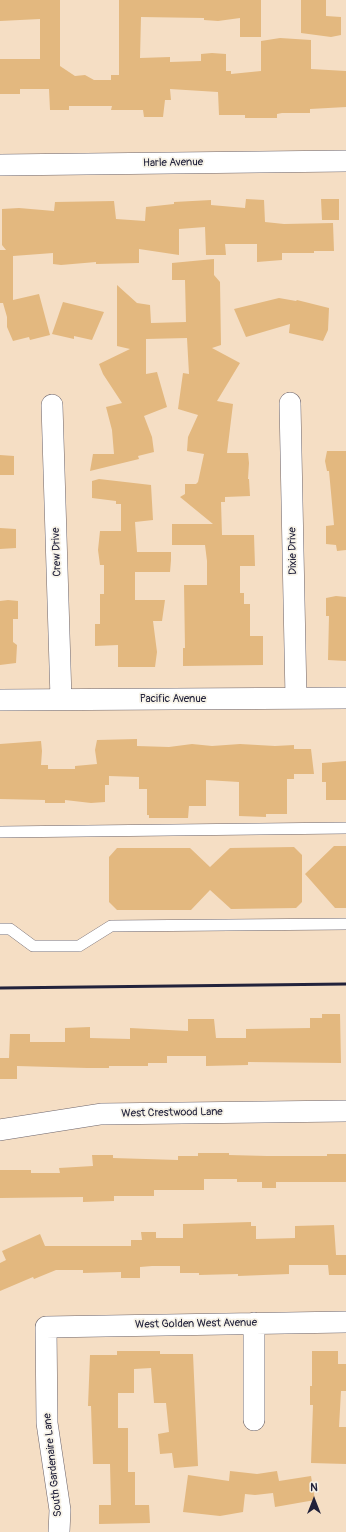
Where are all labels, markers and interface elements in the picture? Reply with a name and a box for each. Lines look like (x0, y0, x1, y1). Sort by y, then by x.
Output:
street label: Harle Avenue (143, 156, 203, 170)
street label: Crew Drive (50, 527, 64, 577)
street label: Dixie Drive (286, 527, 300, 575)
street label: Pacific Avenue (140, 692, 206, 706)
street label: West Crestwood Lane (121, 1106, 223, 1120)
street label: West Golden West Avenue (135, 1316, 257, 1332)
street label: South Gardenaire Lane (41, 1413, 65, 1517)
north arrow (294, 1480, 334, 1520)
text: N (310, 1481, 318, 1494)

